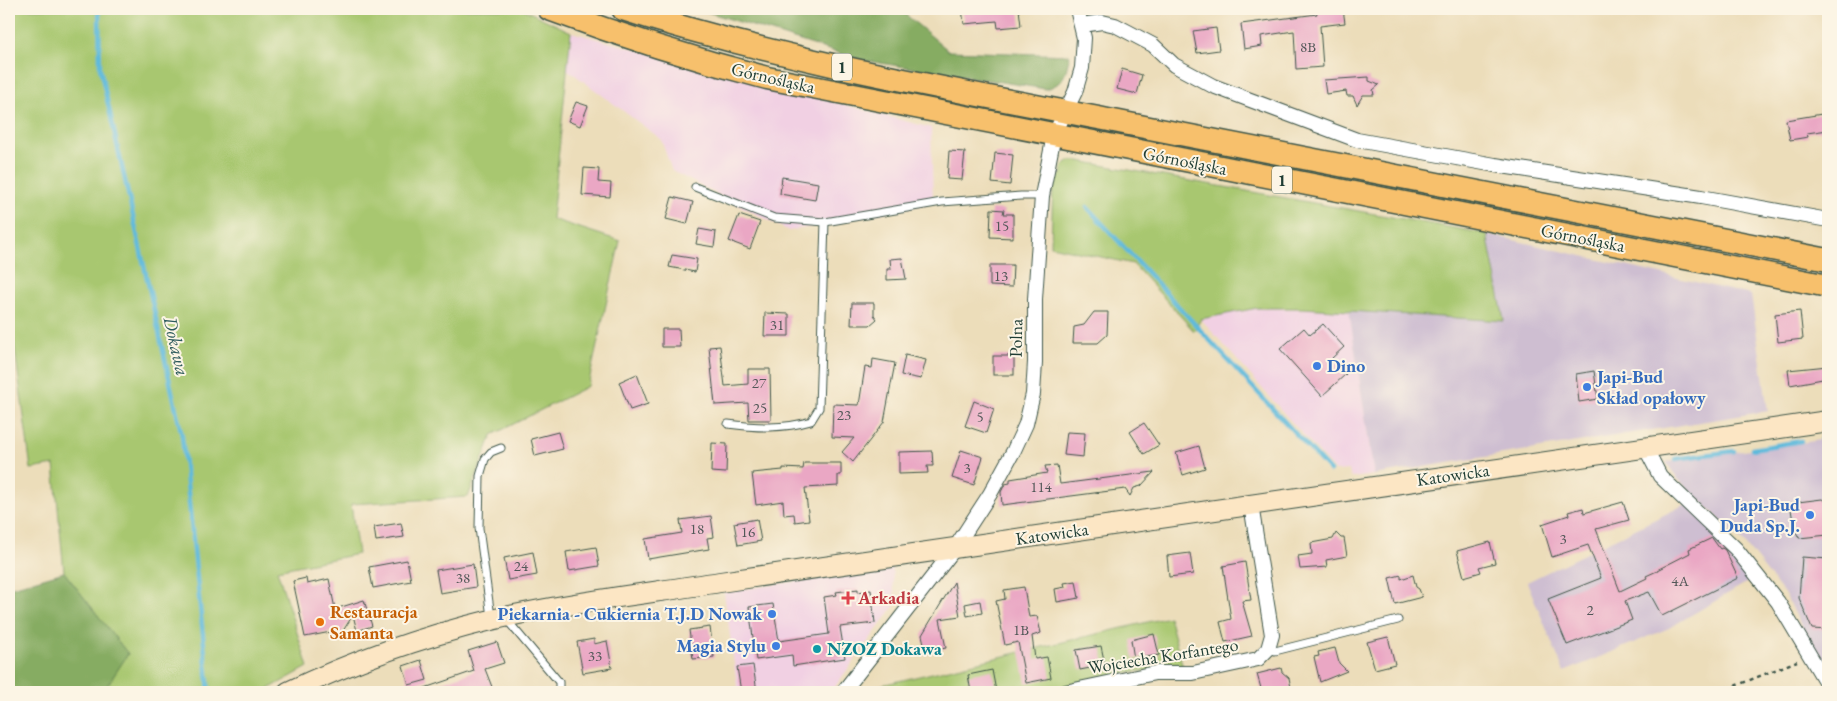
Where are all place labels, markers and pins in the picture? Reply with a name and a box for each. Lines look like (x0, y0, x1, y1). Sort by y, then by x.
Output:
place label: Dino (1327, 354, 1365, 377)
marker: Dino (1311, 360, 1323, 372)
place label: Japi-Bud Skład opałowy (1595, 365, 1706, 409)
marker: Japi-Bud Skład opałowy (1581, 381, 1593, 393)
place label: Japi-Bud Duda Sp.J. (1720, 493, 1800, 537)
marker: Japi-Bud Duda Sp.J. (1804, 509, 1816, 521)
place label: Arkadia (857, 586, 919, 609)
marker: Arkadia (842, 592, 854, 604)
place label: Restauracja Samanta (330, 600, 418, 644)
place label: Piekarnia - Cukiernia T.J.D Nowak (498, 602, 763, 625)
marker: Piekarnia - Cukiernia T.J.D Nowak (766, 608, 778, 620)
marker: Restauracja Samanta (314, 616, 326, 628)
place label: Magia Stylu (677, 634, 766, 657)
place label: NZOZ Dokawa (827, 637, 942, 660)
marker: Magia Stylu (770, 640, 782, 652)
marker: NZOZ Dokawa (811, 643, 823, 655)

